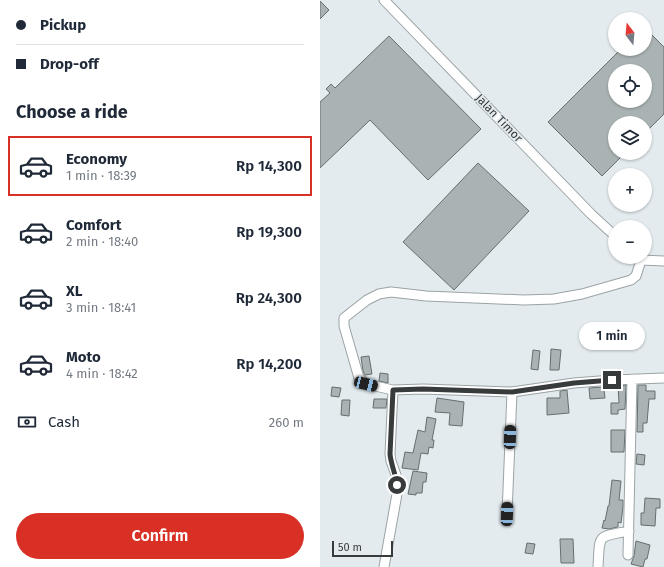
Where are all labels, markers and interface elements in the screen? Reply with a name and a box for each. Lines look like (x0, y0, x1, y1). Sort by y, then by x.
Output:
north arrow (608, 12, 652, 56)
map controls (608, 12, 652, 264)
text: Pickup (40, 16, 86, 34)
text: Drop-off (40, 55, 99, 73)
button: locate (608, 64, 652, 108)
street label: Jalan Timor (473, 91, 526, 145)
text: Choose a ride (16, 101, 128, 123)
button: layers (608, 116, 652, 160)
icon: car (18, 148, 54, 184)
text: Economy (66, 150, 127, 168)
text: Rp 14,300 (236, 157, 302, 175)
text: 1 min · 18:39 (66, 168, 137, 183)
button: + (608, 168, 652, 212)
icon: car (18, 214, 54, 250)
text: Comfort (66, 216, 122, 234)
button: − (608, 220, 652, 264)
text: Rp 19,300 (236, 223, 302, 241)
text: 2 min · 18:40 (66, 234, 138, 249)
icon: car (18, 280, 54, 316)
text: XL (66, 282, 82, 300)
text: Rp 24,300 (236, 289, 302, 307)
text: 3 min · 18:41 (66, 300, 136, 315)
callout: 1 min (579, 322, 645, 350)
text: 1 min (596, 328, 628, 343)
icon: car (18, 346, 54, 382)
text: Moto (66, 348, 101, 366)
text: Rp 14,200 (236, 355, 302, 373)
text: 4 min · 18:42 (66, 366, 138, 381)
route end (603, 371, 621, 389)
car (353, 375, 379, 393)
icon: cash (16, 411, 38, 433)
text: Cash (48, 413, 80, 431)
text: 260 m (269, 415, 304, 430)
car (504, 425, 516, 449)
route start (388, 476, 406, 494)
car (501, 502, 513, 526)
button: Confirm (16, 513, 304, 559)
scale bar (332, 539, 393, 558)
text: 50 m (338, 541, 362, 554)

